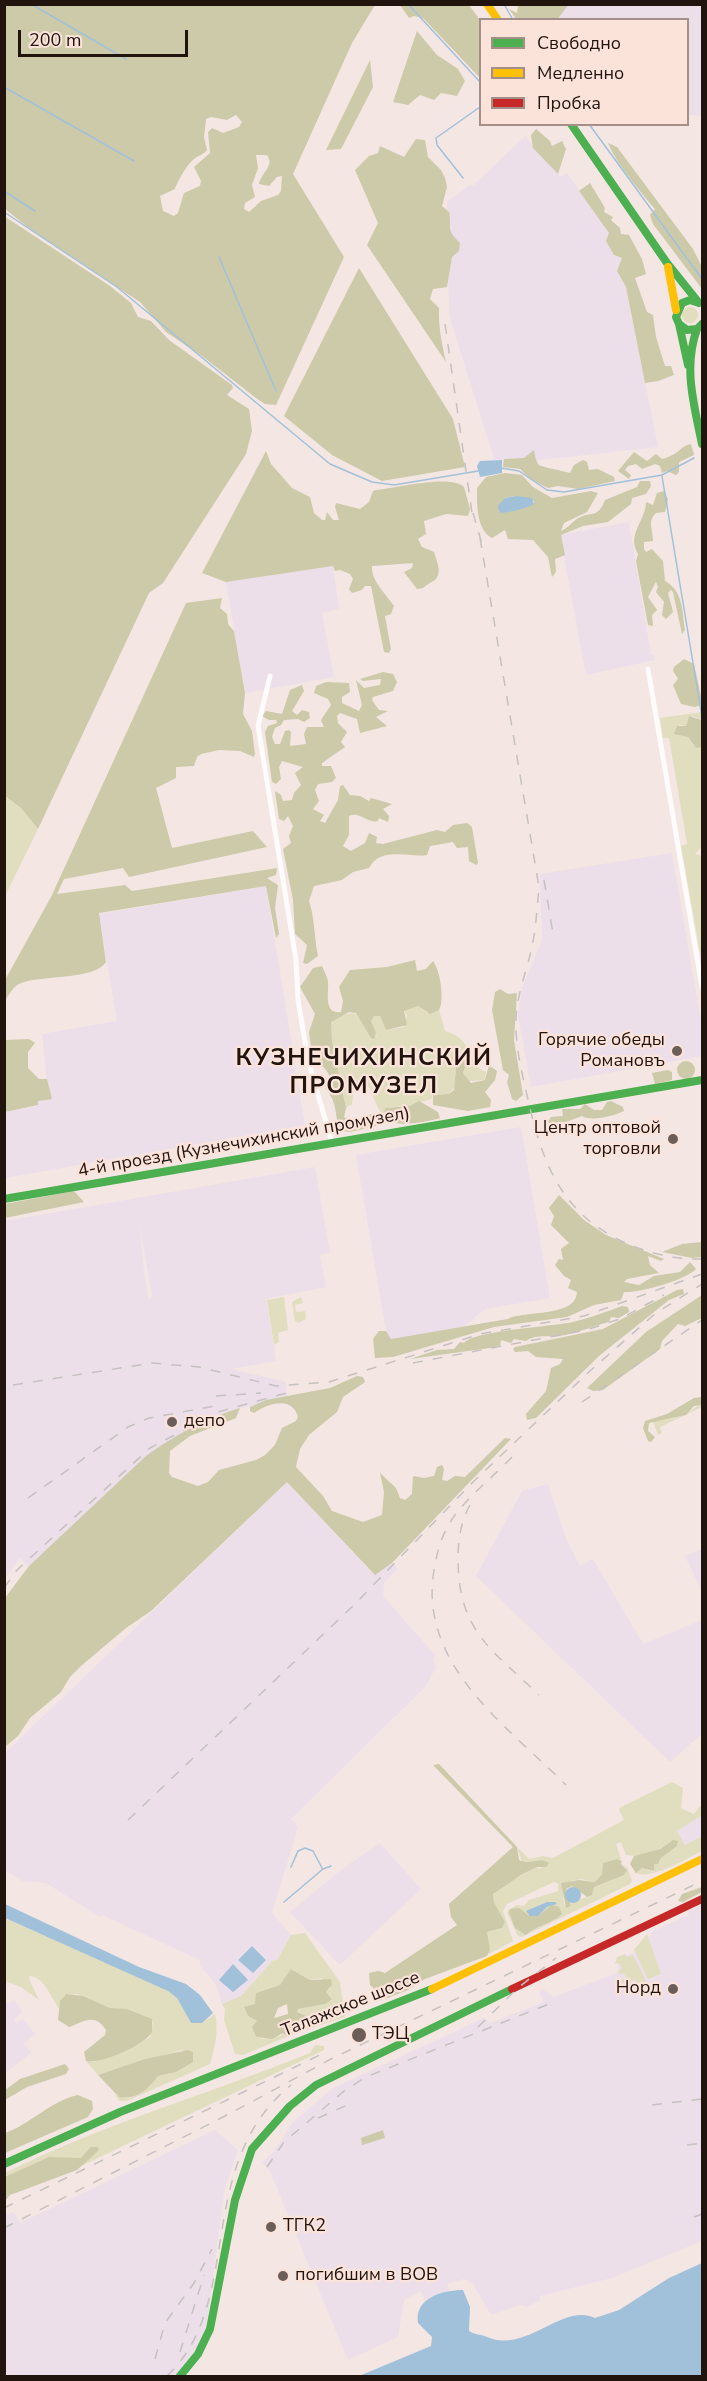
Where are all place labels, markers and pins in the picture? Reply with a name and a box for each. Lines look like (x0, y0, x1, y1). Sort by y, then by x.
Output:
place label: Горячие обеды Романовъ (538, 1030, 665, 1072)
marker: Горячие обеды Романовъ (670, 1044, 684, 1058)
place label: Центр оптовой торговли (534, 1118, 661, 1160)
marker: Центр оптовой торговли (666, 1132, 680, 1146)
place label: депо (184, 1411, 225, 1433)
marker: депо (165, 1415, 179, 1429)
place label: Норд (616, 1978, 661, 2000)
marker: Норд (666, 1982, 680, 1996)
place label: ТЭЦ (372, 2024, 409, 2046)
marker: ТЭЦ (350, 2026, 368, 2044)
place label: ТГК2 (283, 2216, 326, 2238)
marker: ТГК2 (264, 2220, 278, 2234)
place label: погибшим в ВОВ (295, 2265, 438, 2287)
marker: погибшим в ВОВ (276, 2269, 290, 2283)

